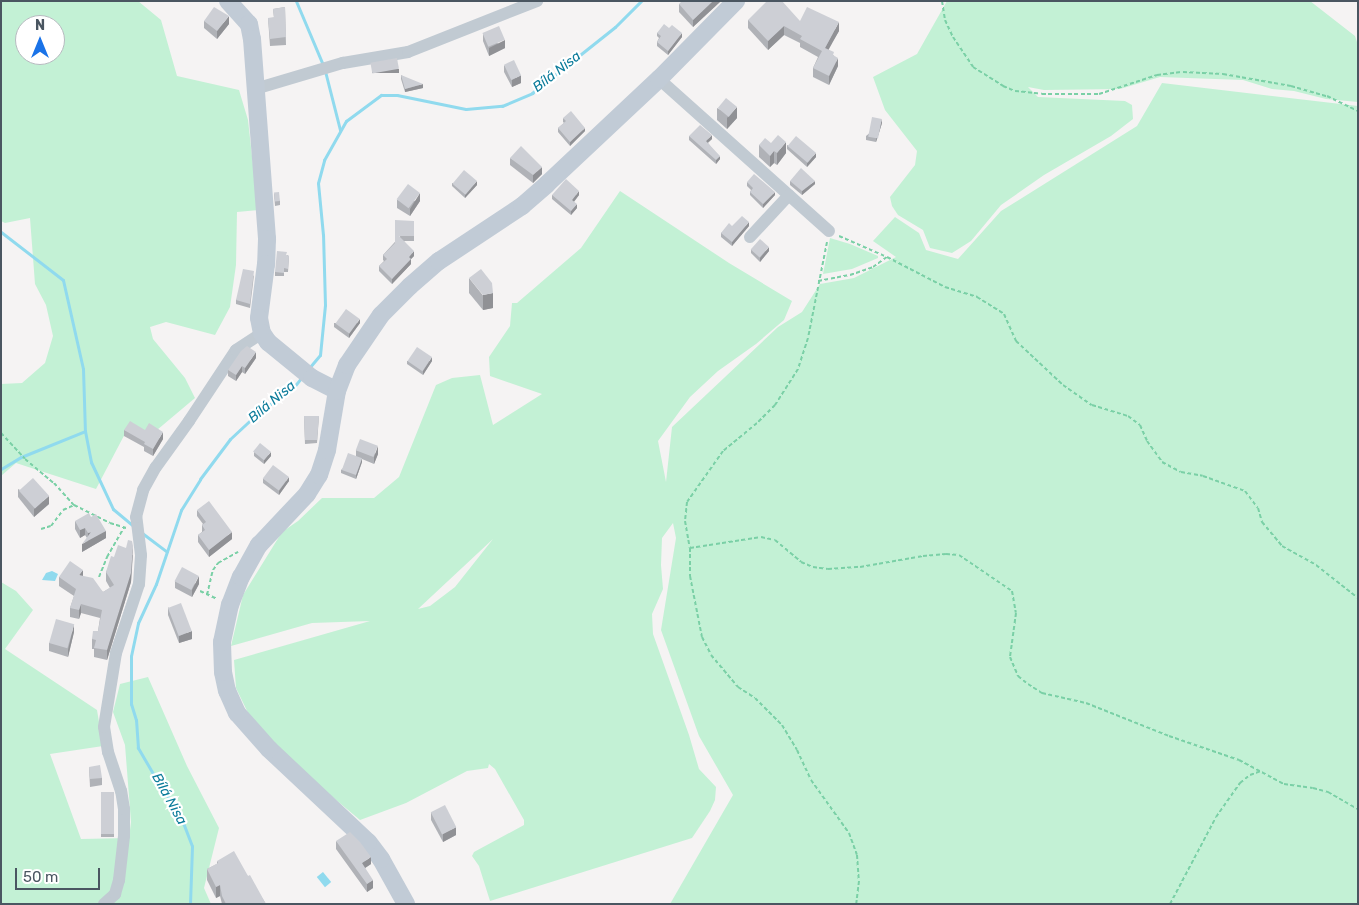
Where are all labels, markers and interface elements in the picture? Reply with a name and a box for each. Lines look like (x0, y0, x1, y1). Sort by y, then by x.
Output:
north arrow (15, 15, 65, 65)
text: N (35, 17, 45, 34)
water label: Bílá Nisa (530, 48, 584, 96)
water label: Bílá Nisa (245, 377, 299, 427)
water label: Bílá Nisa (148, 770, 190, 828)
scale bar (18, 858, 102, 890)
text: 50 m (23, 868, 58, 886)

